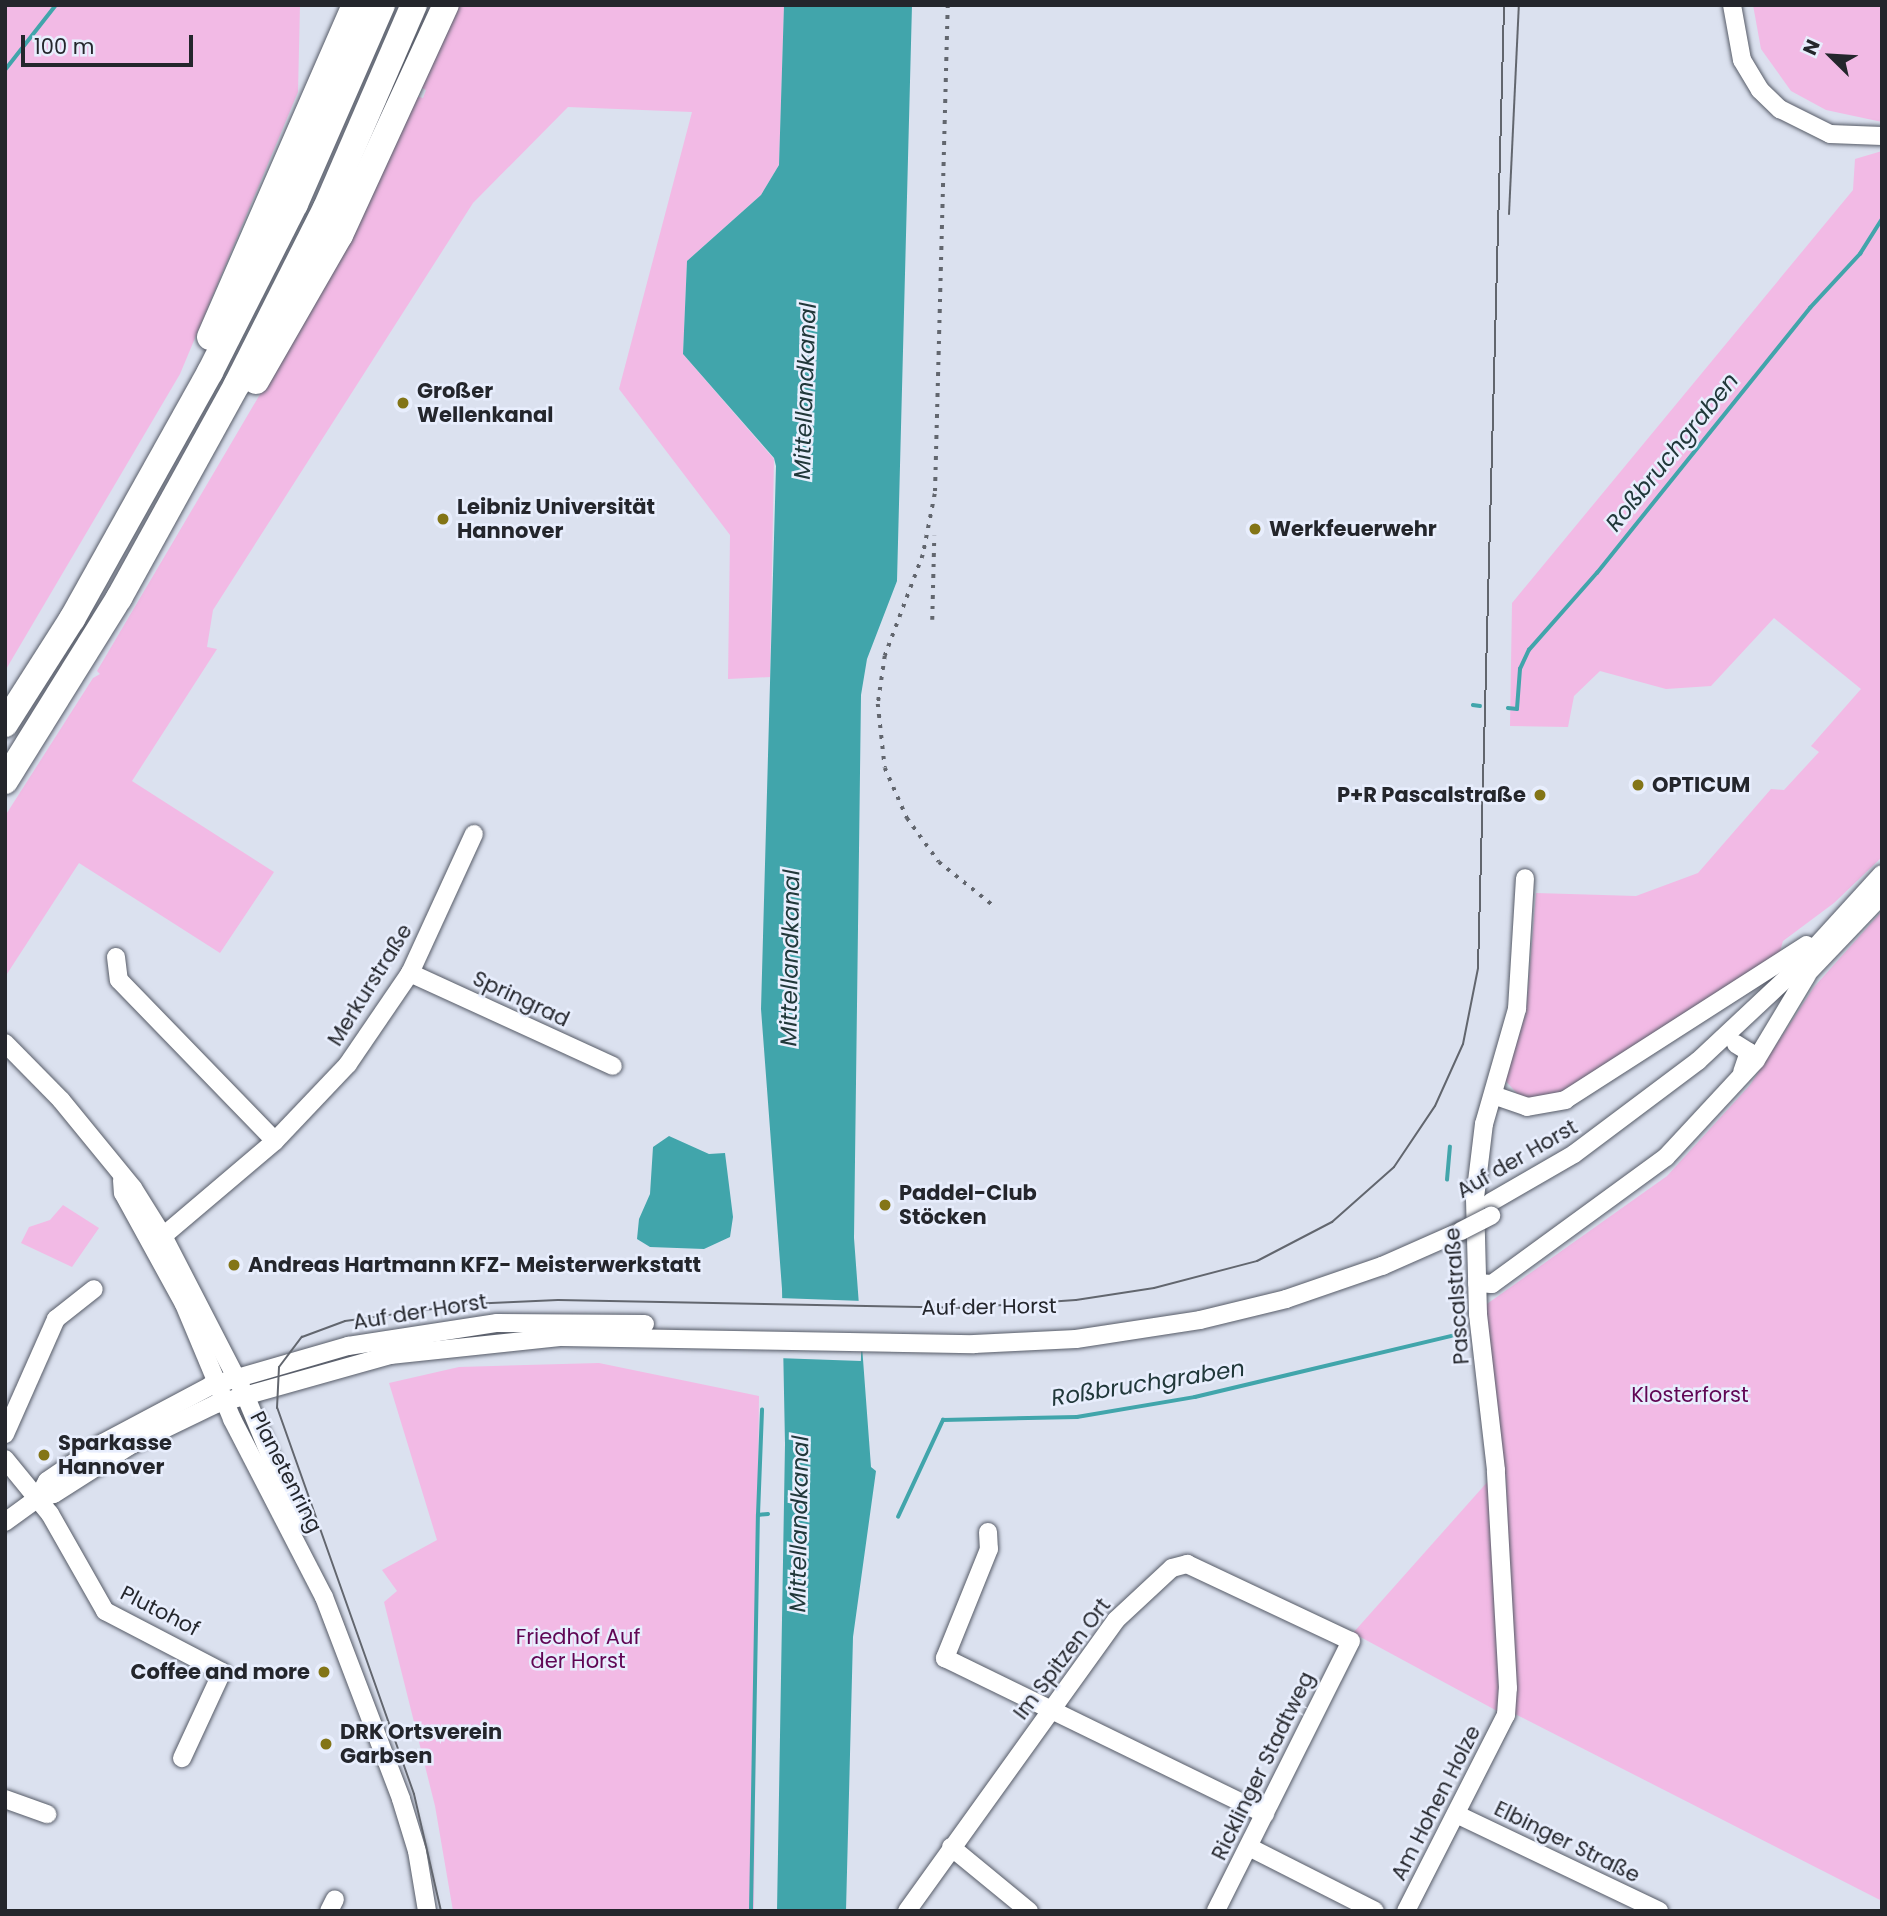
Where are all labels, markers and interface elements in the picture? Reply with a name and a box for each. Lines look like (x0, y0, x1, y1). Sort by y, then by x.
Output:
scale bar (24, 21, 196, 65)
north arrow (1796, 21, 1866, 91)
text: 100 m (34, 32, 94, 61)
text: N (1796, 35, 1827, 59)
water label: Mittellandkanal (788, 302, 822, 480)
water label: Roßbruchgraben (1600, 367, 1744, 537)
place label: Großer Wellenkanal (417, 378, 553, 428)
marker: Großer Wellenkanal (395, 395, 411, 411)
place label: Leibniz Universität Hannover (457, 494, 655, 544)
marker: Leibniz Universität Hannover (435, 511, 451, 527)
place label: Werkfeuerwehr (1269, 516, 1437, 542)
marker: Werkfeuerwehr (1247, 521, 1263, 537)
place label: OPTICUM (1652, 772, 1750, 798)
marker: OPTICUM (1630, 777, 1646, 793)
place label: P+R Pascalstraße (1337, 782, 1526, 808)
marker: P+R Pascalstraße (1532, 787, 1548, 803)
water label: Mittellandkanal (775, 869, 805, 1047)
street label: Merkurstraße (322, 919, 418, 1051)
street label: Springrad (469, 966, 573, 1032)
street label: Auf der Horst (1452, 1114, 1582, 1204)
place label: Paddel-Club Stöcken (899, 1180, 1037, 1230)
marker: Paddel-Club Stöcken (877, 1197, 893, 1213)
street label: Pascalstraße (1440, 1227, 1474, 1365)
place label: Andreas Hartmann KFZ- Meisterwerkstatt (248, 1252, 701, 1278)
marker: Andreas Hartmann KFZ- Meisterwerkstatt (226, 1257, 242, 1273)
street label: Auf der Horst (351, 1289, 489, 1335)
street label: Auf der Horst (921, 1293, 1057, 1321)
water label: Roßbruchgraben (1049, 1354, 1247, 1412)
park label: Klosterforst (1631, 1382, 1749, 1408)
street label: Planetenring (245, 1407, 327, 1537)
place label: Sparkasse Hannover (58, 1430, 172, 1480)
water label: Mittellandkanal (784, 1435, 814, 1613)
marker: Sparkasse Hannover (36, 1447, 52, 1463)
street label: Plutohof (116, 1580, 204, 1642)
street label: Im Spitzen Ort (1008, 1593, 1116, 1725)
park label: Friedhof Auf der Horst (516, 1624, 640, 1674)
place label: Coffee and more (131, 1659, 310, 1685)
marker: Coffee and more (316, 1664, 332, 1680)
street label: Ricklinger Stadtweg (1206, 1668, 1320, 1864)
place label: DRK Ortsverein Garbsen (340, 1719, 502, 1769)
street label: Am Hohen Holze (1386, 1721, 1486, 1885)
marker: DRK Ortsverein Garbsen (318, 1736, 334, 1752)
street label: Elbinger Straße (1490, 1796, 1644, 1888)

